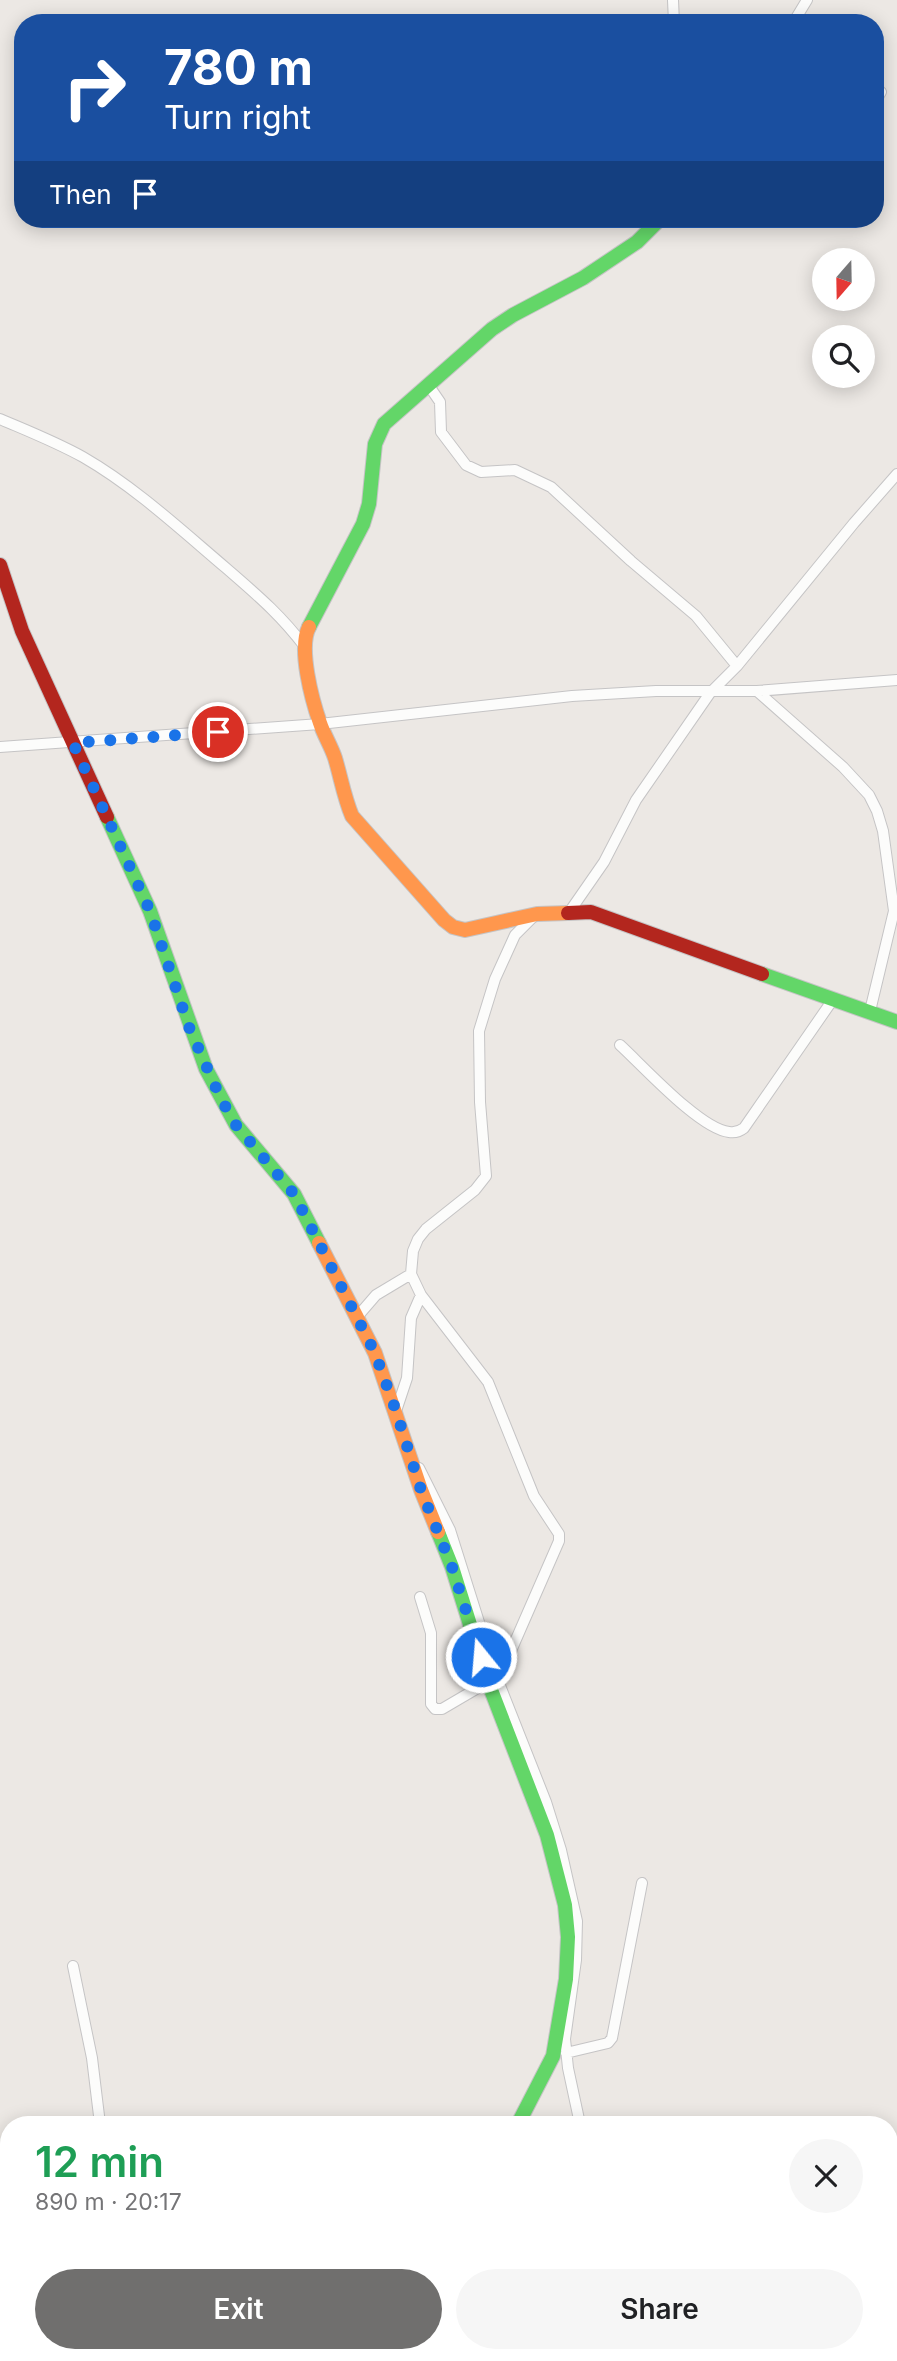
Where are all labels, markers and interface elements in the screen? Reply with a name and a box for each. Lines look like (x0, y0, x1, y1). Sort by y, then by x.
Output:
text: 780 m (164, 38, 313, 97)
icon: right (49, 42, 140, 133)
text: Turn right (164, 98, 311, 137)
icon: arrive (126, 175, 164, 213)
text: Then (49, 179, 112, 210)
north arrow (812, 248, 875, 312)
map controls (812, 248, 875, 388)
button: search (812, 325, 875, 388)
pin (188, 702, 248, 762)
icon: arrive (199, 713, 237, 751)
position arrow (444, 1620, 518, 1694)
text: 12 min (35, 2136, 164, 2187)
button: close (789, 2139, 863, 2213)
text: 890 m · 20:17 (35, 2188, 182, 2216)
button: Exit (35, 2269, 442, 2349)
button: Share (456, 2269, 863, 2349)

